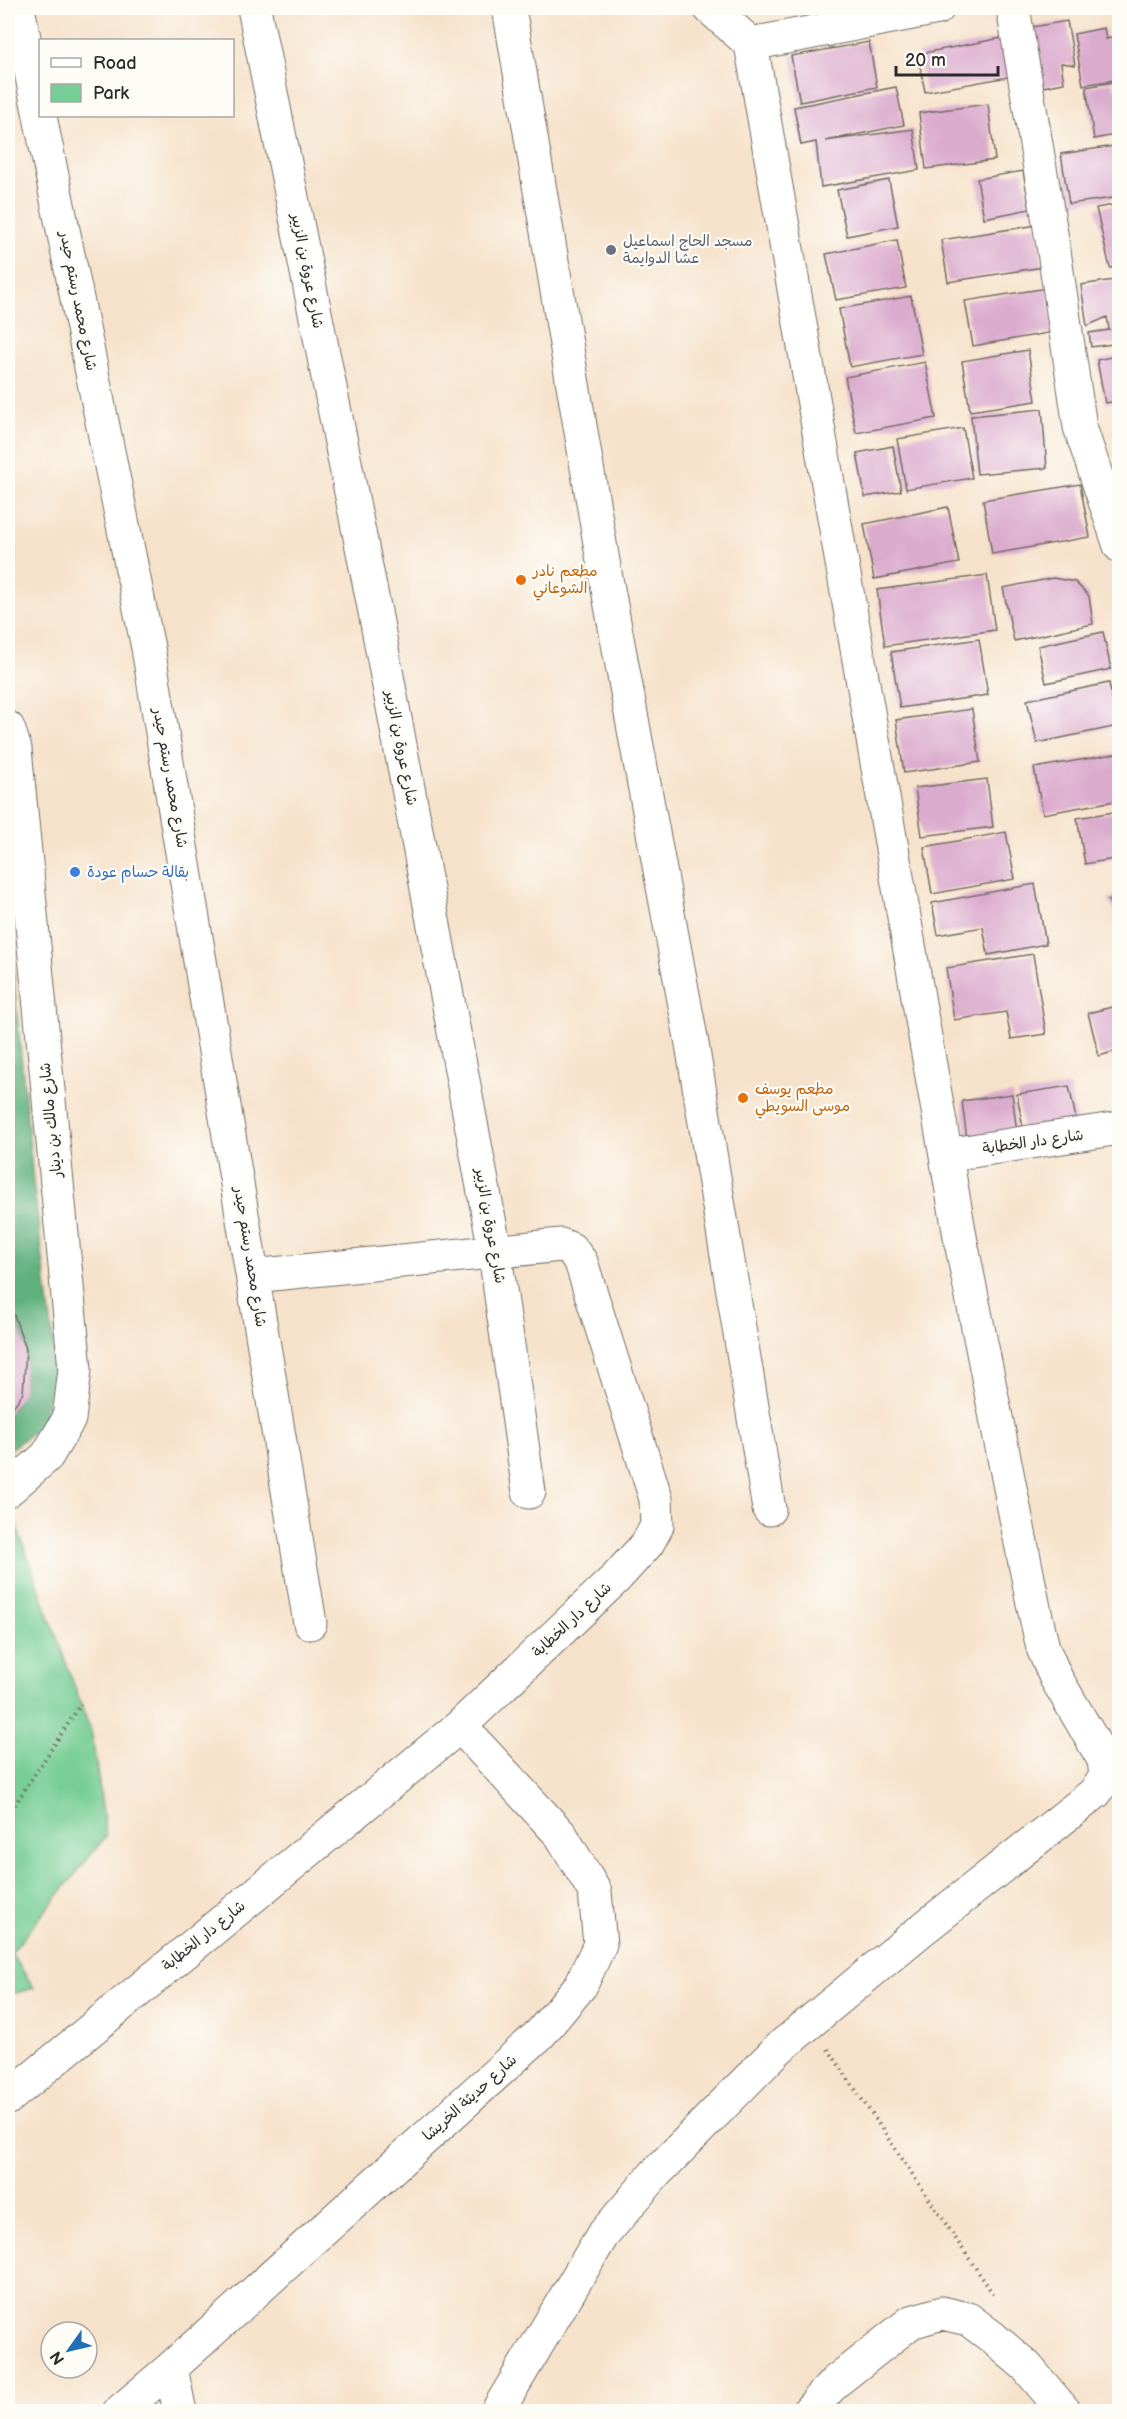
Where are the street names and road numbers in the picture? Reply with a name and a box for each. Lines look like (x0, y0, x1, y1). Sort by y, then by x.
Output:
street label: شارع عروة بن الزبير (286, 210, 327, 330)
street label: شارع محمد رستم حيدر (54, 229, 101, 373)
street label: شارع عروة بن الزبير (380, 687, 421, 807)
street label: شارع محمد رستم حيدر (147, 706, 192, 850)
street label: شارع مالك بن دينار (36, 1062, 67, 1179)
street label: شارع دار الخطابة (981, 1126, 1085, 1158)
street label: شارع عروة بن الزبير (470, 1165, 509, 1285)
street label: شارع محمد رستم حيدر (228, 1184, 270, 1329)
street label: شارع دار الخطابة (528, 1578, 616, 1662)
street label: شارع دار الخطابة (159, 1897, 249, 1975)
street label: شارع حديثة الخريشا (419, 2051, 521, 2145)

